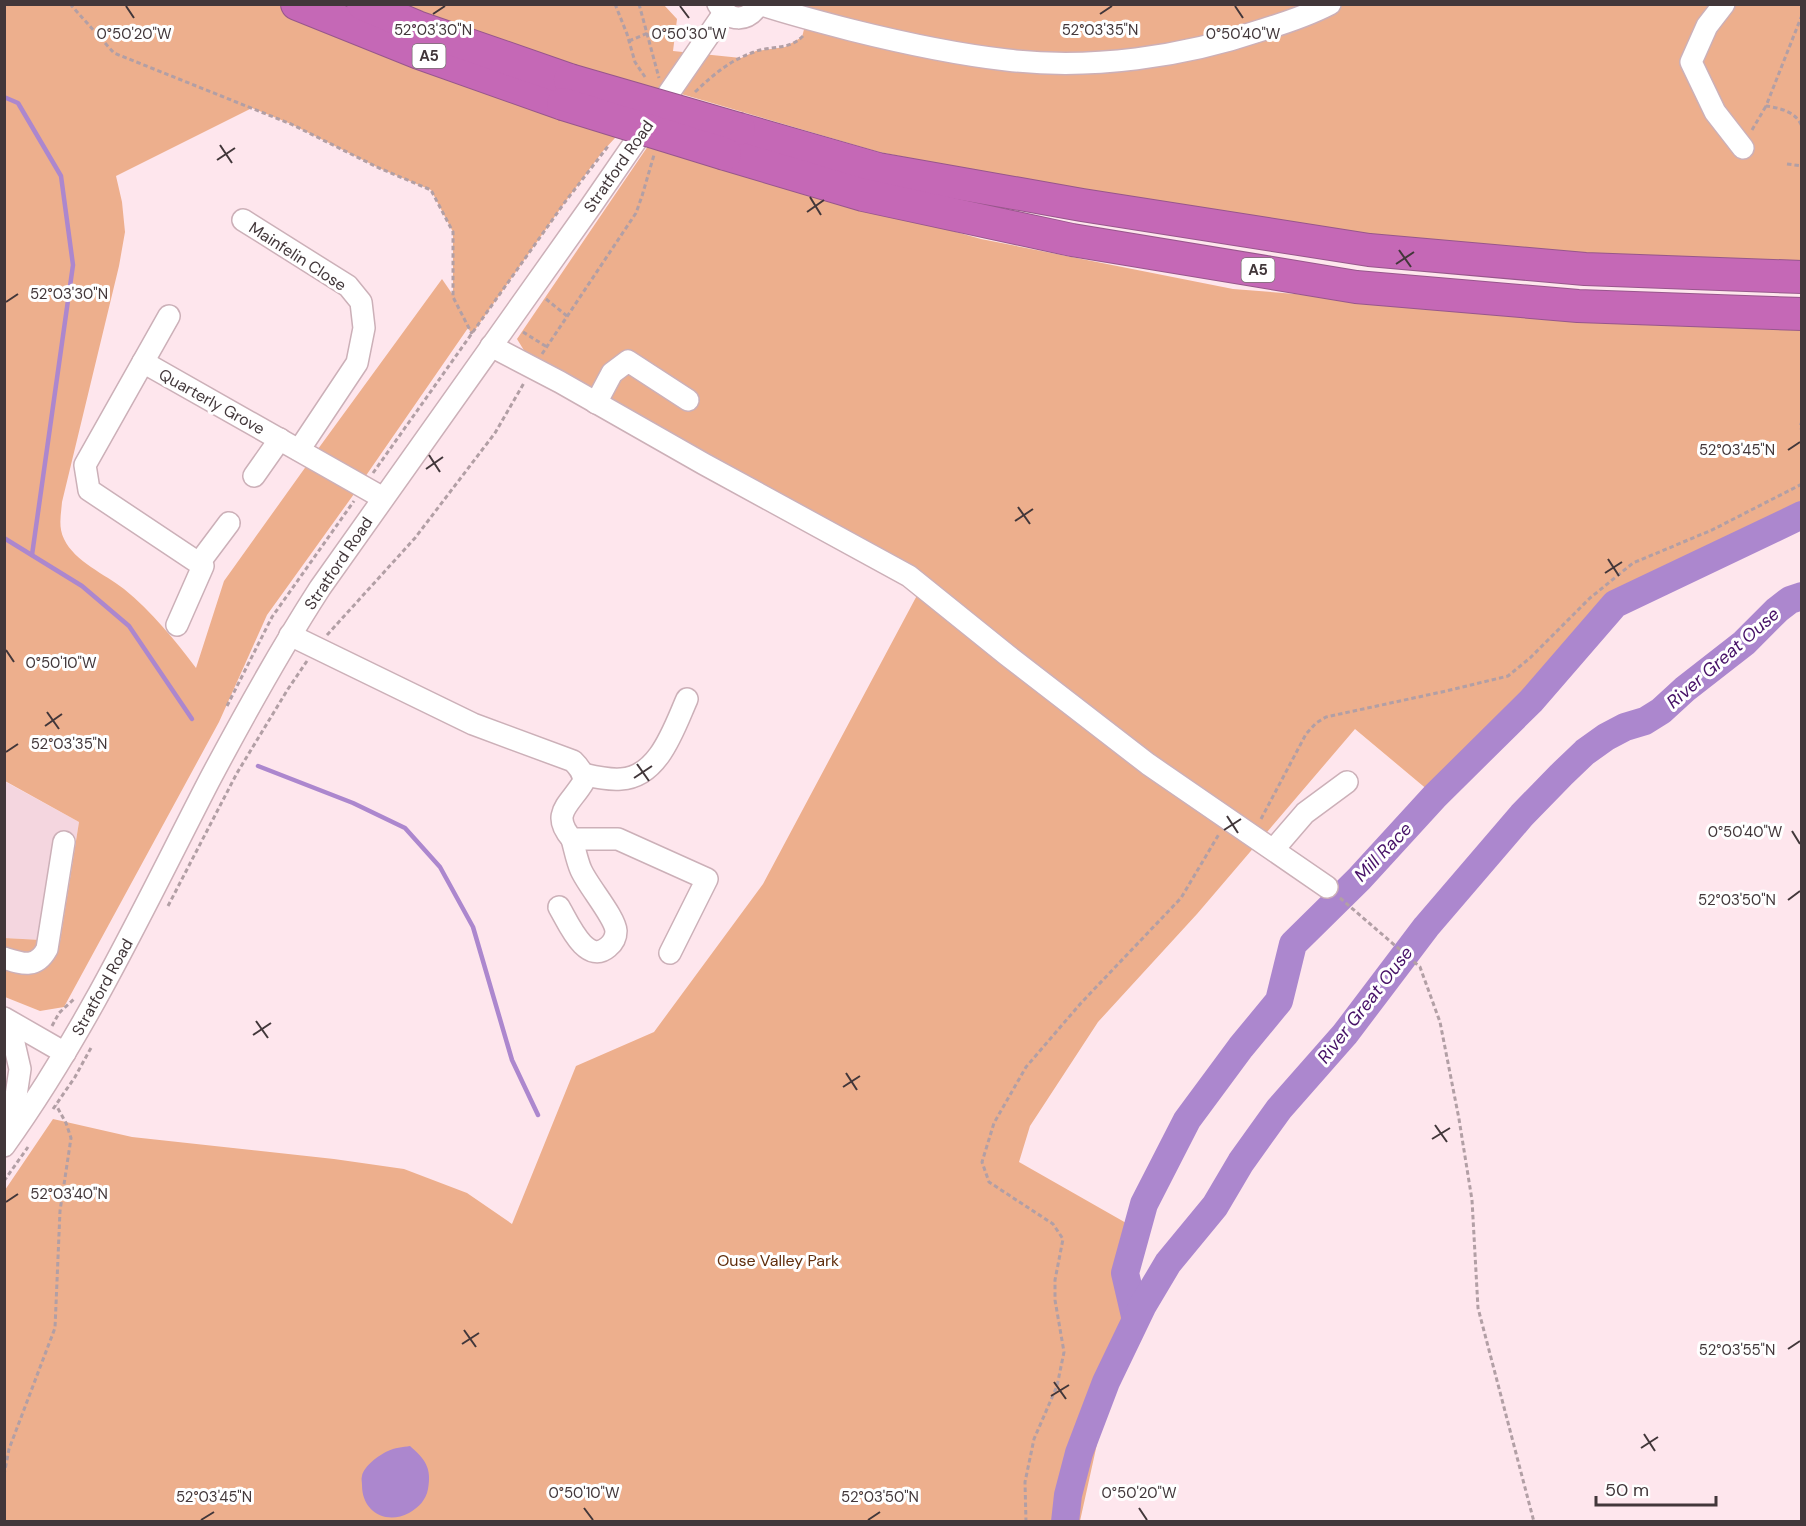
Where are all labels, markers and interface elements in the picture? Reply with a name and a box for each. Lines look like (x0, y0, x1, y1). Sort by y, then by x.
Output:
text: 52°03'30"N (394, 20, 472, 40)
text: 52°03'35"N (1062, 20, 1138, 40)
text: 0°50'20"W (97, 24, 172, 44)
text: 0°50'30"W (651, 24, 727, 44)
text: 0°50'40"W (1206, 24, 1281, 44)
road number: A5 (412, 44, 446, 68)
street label: Stratford Road (579, 116, 658, 217)
street label: Mainfelin Close (245, 217, 350, 296)
road number: A5 (1242, 258, 1274, 282)
text: 52°03'30"N (30, 284, 108, 304)
street label: Quarterly Grove (155, 364, 268, 439)
text: 52°03'45"N (1699, 440, 1775, 460)
street label: Stratford Road (300, 513, 377, 614)
water label: River Great Ouse (1661, 602, 1785, 714)
text: 0°50'10"W (25, 653, 97, 673)
text: 52°03'35"N (31, 734, 107, 754)
water label: Mill Race (1349, 817, 1417, 887)
text: 0°50'40"W (1708, 822, 1783, 842)
text: 52°03'50"N (1698, 890, 1776, 910)
street label: Stratford Road (67, 935, 138, 1040)
water label: River Great Ouse (1312, 942, 1418, 1068)
text: 52°03'40"N (30, 1184, 108, 1204)
park label: Ouse Valley Park (717, 1250, 839, 1271)
text: 52°03'55"N (1699, 1340, 1775, 1360)
scale bar (1596, 1469, 1716, 1507)
text: 50 m (1605, 1478, 1649, 1502)
text: 0°50'10"W (548, 1483, 620, 1503)
text: 0°50'20"W (1102, 1483, 1177, 1503)
text: 52°03'45"N (176, 1487, 252, 1507)
text: 52°03'50"N (841, 1487, 919, 1507)

